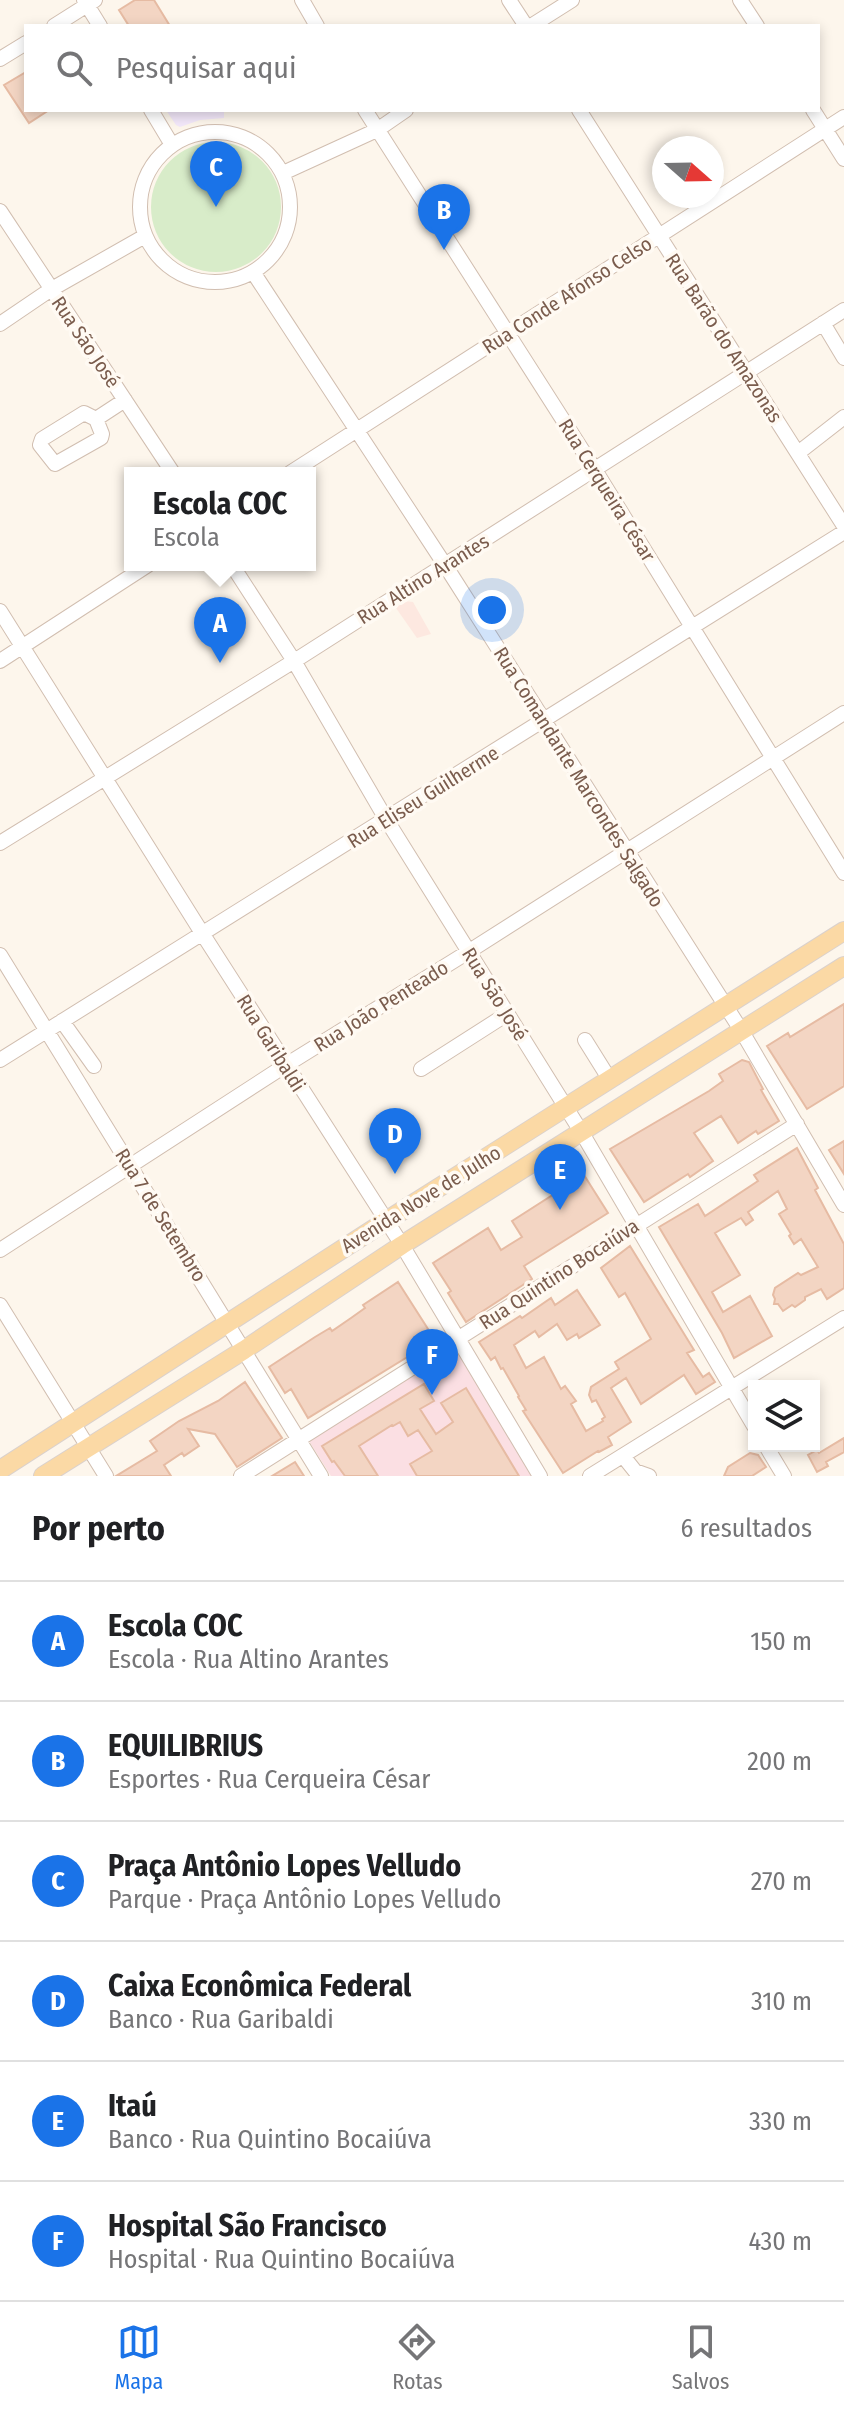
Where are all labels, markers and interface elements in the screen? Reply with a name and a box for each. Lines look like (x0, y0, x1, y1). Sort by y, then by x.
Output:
search box (24, 24, 820, 112)
icon: search (52, 46, 96, 90)
text: Pesquisar aqui (116, 50, 297, 86)
north arrow (652, 136, 724, 208)
pin: C (190, 141, 242, 207)
pin: B (418, 184, 470, 250)
street label: Rua Conde Afonso Celso (478, 231, 656, 359)
street label: Rua Barão do Amazonas (660, 249, 788, 427)
street label: Rua São José (47, 292, 125, 392)
street label: Rua Cerqueira César (553, 414, 661, 566)
popup (124, 467, 316, 571)
text: Escola COC (153, 486, 287, 522)
text: Escola (153, 522, 220, 553)
street label: Rua Altino Arantes (353, 529, 493, 629)
your location (472, 590, 512, 630)
pin: A (194, 597, 246, 663)
street label: Rua Comandante Marcondes Salgado (489, 643, 669, 911)
street label: Rua Eliseu Guilherme (343, 741, 503, 853)
street label: Rua São José (457, 943, 533, 1045)
street label: Rua João Penteado (309, 955, 453, 1057)
street label: Rua Garibaldi (232, 990, 310, 1096)
pin: D (369, 1108, 421, 1174)
street label: Avenida Nove de Julho (337, 1140, 505, 1258)
street label: Rua 7 de Setembro (110, 1144, 212, 1286)
pin: E (534, 1144, 586, 1210)
street label: Rua Quintino Bocaiúva (475, 1213, 643, 1335)
pin: F (406, 1329, 458, 1395)
map controls (748, 1380, 820, 1452)
button: layers (748, 1380, 820, 1452)
text: Por perto (32, 1508, 165, 1549)
text: 6 resultados (680, 1513, 812, 1544)
text: Escola COC (108, 1608, 243, 1644)
text: A (51, 1626, 65, 1657)
text: 150 m (750, 1626, 812, 1657)
text: Escola · Rua Altino Arantes (108, 1644, 389, 1675)
text: EQUILIBRIUS (108, 1728, 263, 1764)
text: B (51, 1746, 65, 1777)
text: 200 m (747, 1746, 812, 1777)
text: Esportes · Rua Cerqueira César (108, 1764, 430, 1795)
text: Praça Antônio Lopes Velludo (108, 1848, 461, 1884)
text: C (51, 1866, 65, 1897)
text: 270 m (751, 1866, 812, 1897)
text: Parque · Praça Antônio Lopes Velludo (108, 1884, 501, 1915)
text: Caixa Econômica Federal (108, 1968, 411, 2004)
text: D (50, 1986, 66, 2017)
text: 310 m (751, 1986, 812, 2017)
text: Banco · Rua Garibaldi (108, 2004, 334, 2035)
text: Itaú (108, 2088, 157, 2124)
text: E (52, 2106, 64, 2137)
text: 330 m (749, 2106, 812, 2137)
text: Banco · Rua Quintino Bocaiúva (108, 2124, 432, 2155)
text: Hospital São Francisco (108, 2208, 387, 2244)
text: F (52, 2226, 64, 2257)
text: 430 m (748, 2226, 812, 2257)
text: Hospital · Rua Quintino Bocaiúva (108, 2244, 455, 2275)
tab: Mapa (115, 2320, 163, 2395)
tab: Rotas (392, 2320, 443, 2395)
tab: Salvos (672, 2320, 729, 2395)

